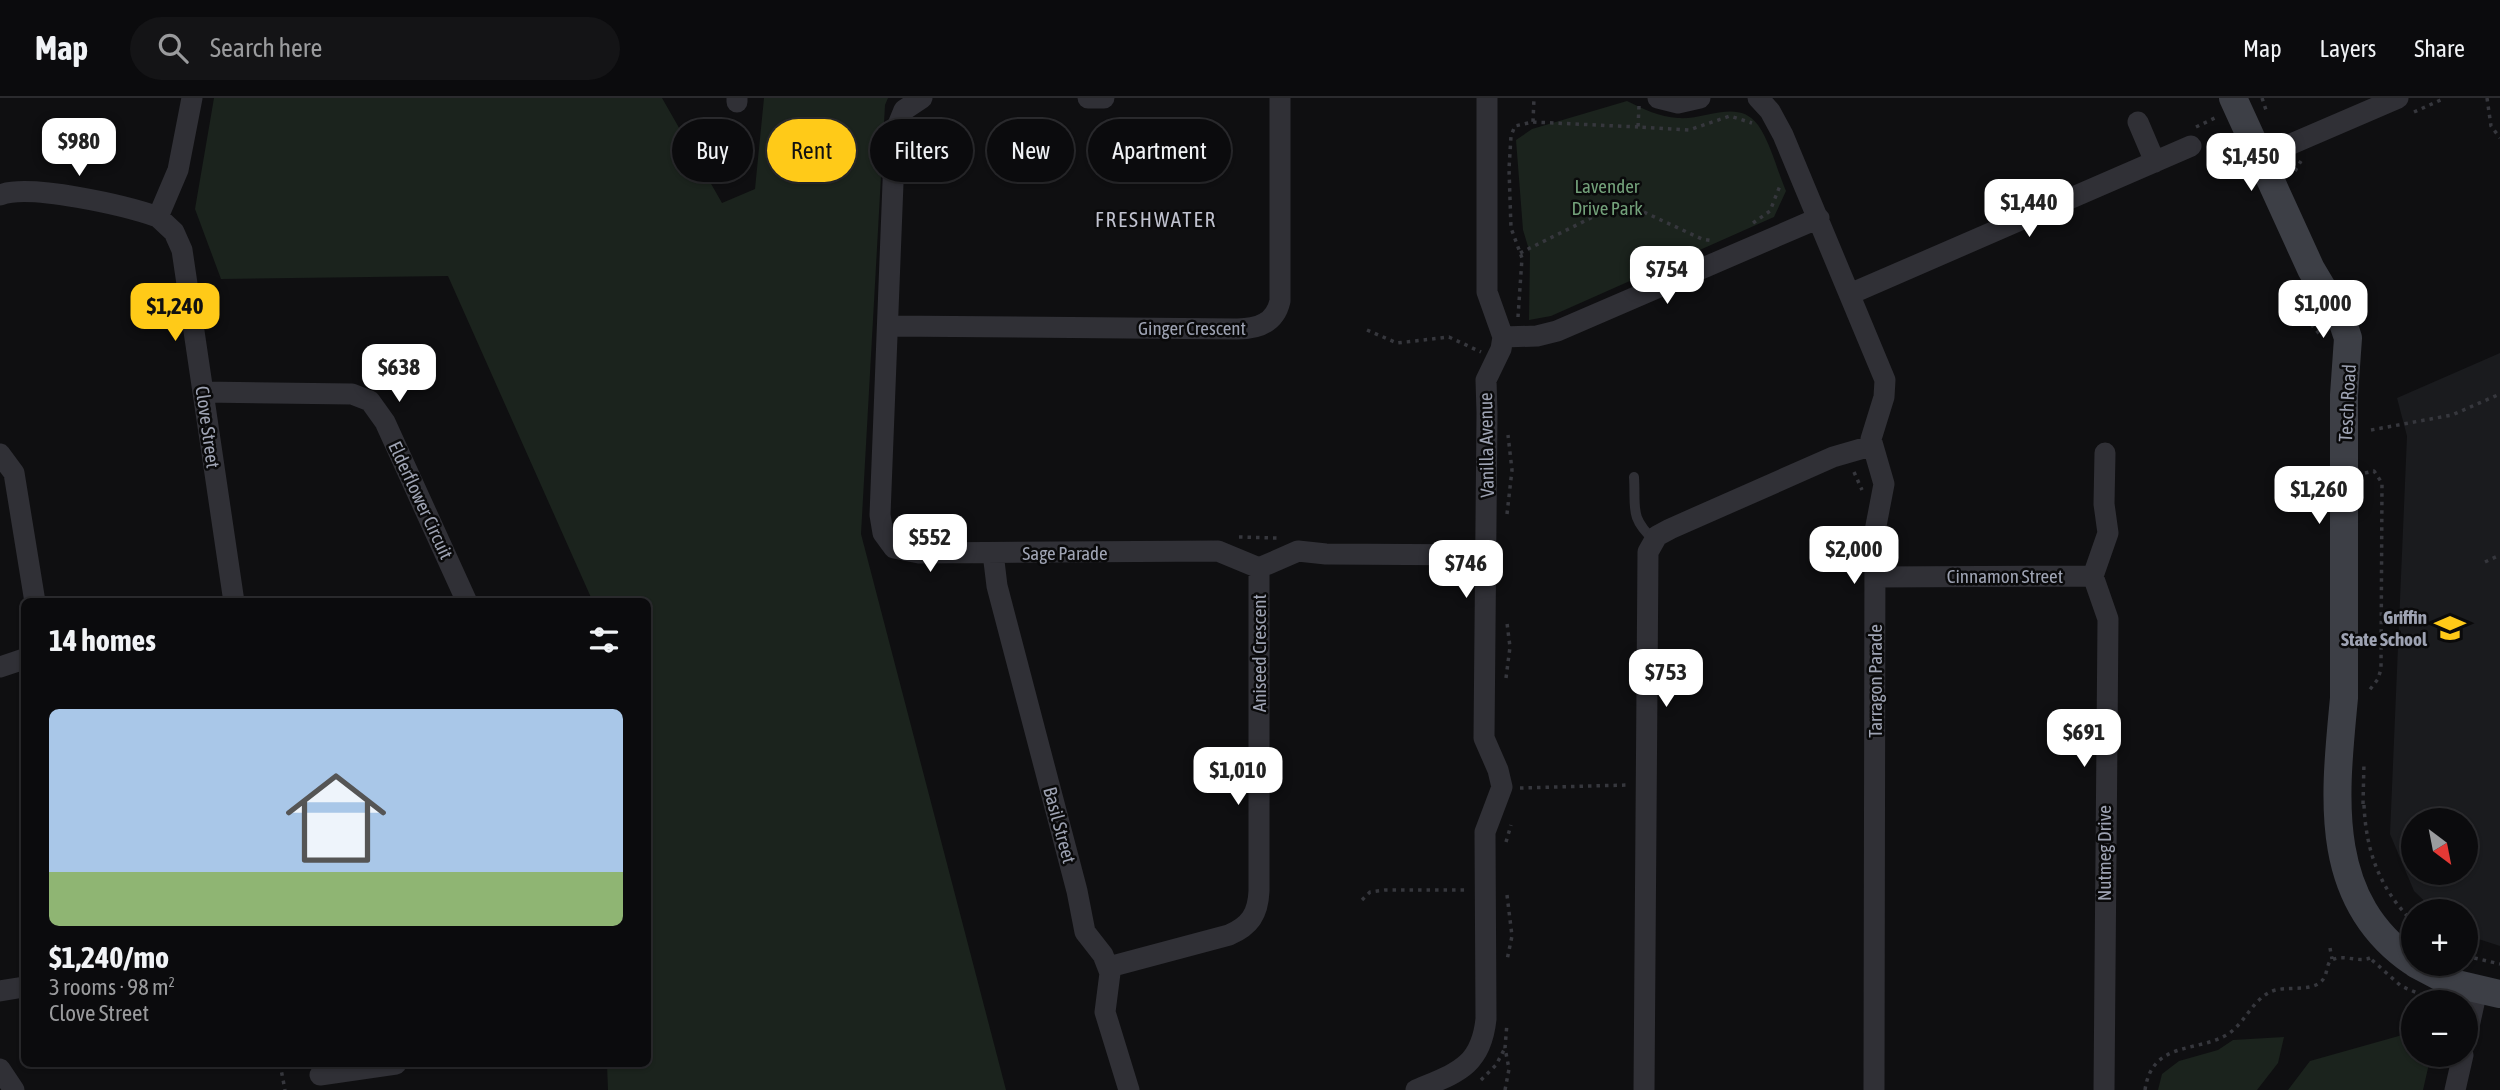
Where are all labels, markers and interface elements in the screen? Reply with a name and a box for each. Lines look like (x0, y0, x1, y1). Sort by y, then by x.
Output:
search box (130, 17, 620, 80)
text: Map (35, 29, 88, 67)
icon: search (154, 29, 192, 67)
text: Search here (210, 33, 322, 63)
text: Map (2243, 35, 2282, 62)
text: Layers (2320, 35, 2376, 62)
text: Share (2414, 35, 2465, 62)
pin: $980 (38, 118, 120, 178)
chip: Buy (672, 119, 753, 182)
chip: Rent (767, 119, 856, 182)
chip: Filters (870, 119, 973, 182)
chip: New (987, 119, 1074, 182)
chip: Apartment (1088, 119, 1231, 182)
text: $980 (58, 128, 100, 154)
pin: $1,450 (2194, 134, 2308, 193)
text: $1,450 (2223, 143, 2280, 169)
park label: Lavender Drive Park (1571, 175, 1643, 219)
pin: $1,440 (1972, 180, 2086, 239)
text: $1,440 (2001, 189, 2058, 215)
district label: FRESHWATER (1095, 207, 1217, 231)
pin: $754 (1626, 246, 1708, 306)
text: $754 (1646, 256, 1688, 282)
pin: $1,000 (2266, 280, 2380, 340)
pin: $1,240 (118, 284, 232, 343)
text: $1,000 (2295, 290, 2352, 316)
text: $1,240 (147, 293, 204, 319)
street label: Ginger Crescent (1138, 317, 1246, 339)
pin: $638 (358, 344, 440, 404)
text: $638 (378, 354, 420, 380)
street label: Tesch Road (2334, 364, 2360, 442)
street label: Clove Street (191, 385, 225, 469)
street label: Vanilla Avenue (1474, 392, 1498, 498)
street label: Elderflower Circuit (384, 438, 458, 562)
pin: $1,260 (2262, 466, 2376, 526)
text: $1,260 (2291, 476, 2348, 502)
pin: $552 (889, 514, 971, 574)
text: $552 (909, 524, 951, 550)
pin: $2,000 (1797, 526, 1911, 586)
text: $2,000 (1826, 536, 1883, 562)
pin: $746 (1425, 540, 1507, 600)
street label: Sage Parade (1022, 542, 1108, 564)
text: $746 (1445, 550, 1487, 576)
street label: Cinnamon Street (1947, 565, 2063, 587)
street label: Aniseed Crescent (1248, 594, 1270, 712)
place label: Griffin State School (2341, 606, 2428, 650)
school or university icon: Griffin State School (2433, 611, 2467, 645)
icon: filters (585, 621, 623, 659)
text: 14 homes (49, 623, 156, 657)
street label: Tarragon Parade (1864, 624, 1886, 738)
pin: $753 (1625, 650, 1707, 709)
text: $753 (1645, 659, 1687, 685)
pin: $691 (2043, 710, 2125, 769)
text: $691 (2063, 719, 2105, 745)
pin: $1,010 (1181, 748, 1295, 807)
icon: home (273, 755, 399, 881)
text: $1,010 (1210, 757, 1267, 783)
street label: Basil Street (1039, 784, 1081, 866)
street label: Nutmeg Drive (2093, 805, 2115, 901)
north arrow (2401, 808, 2478, 886)
map controls (2401, 808, 2478, 1067)
button: + (2401, 899, 2478, 976)
text: $1,240/mo (49, 940, 169, 974)
text: 3 rooms · 98 m² (49, 974, 175, 1000)
button: − (2401, 990, 2478, 1067)
text: Clove Street (49, 1000, 149, 1026)

